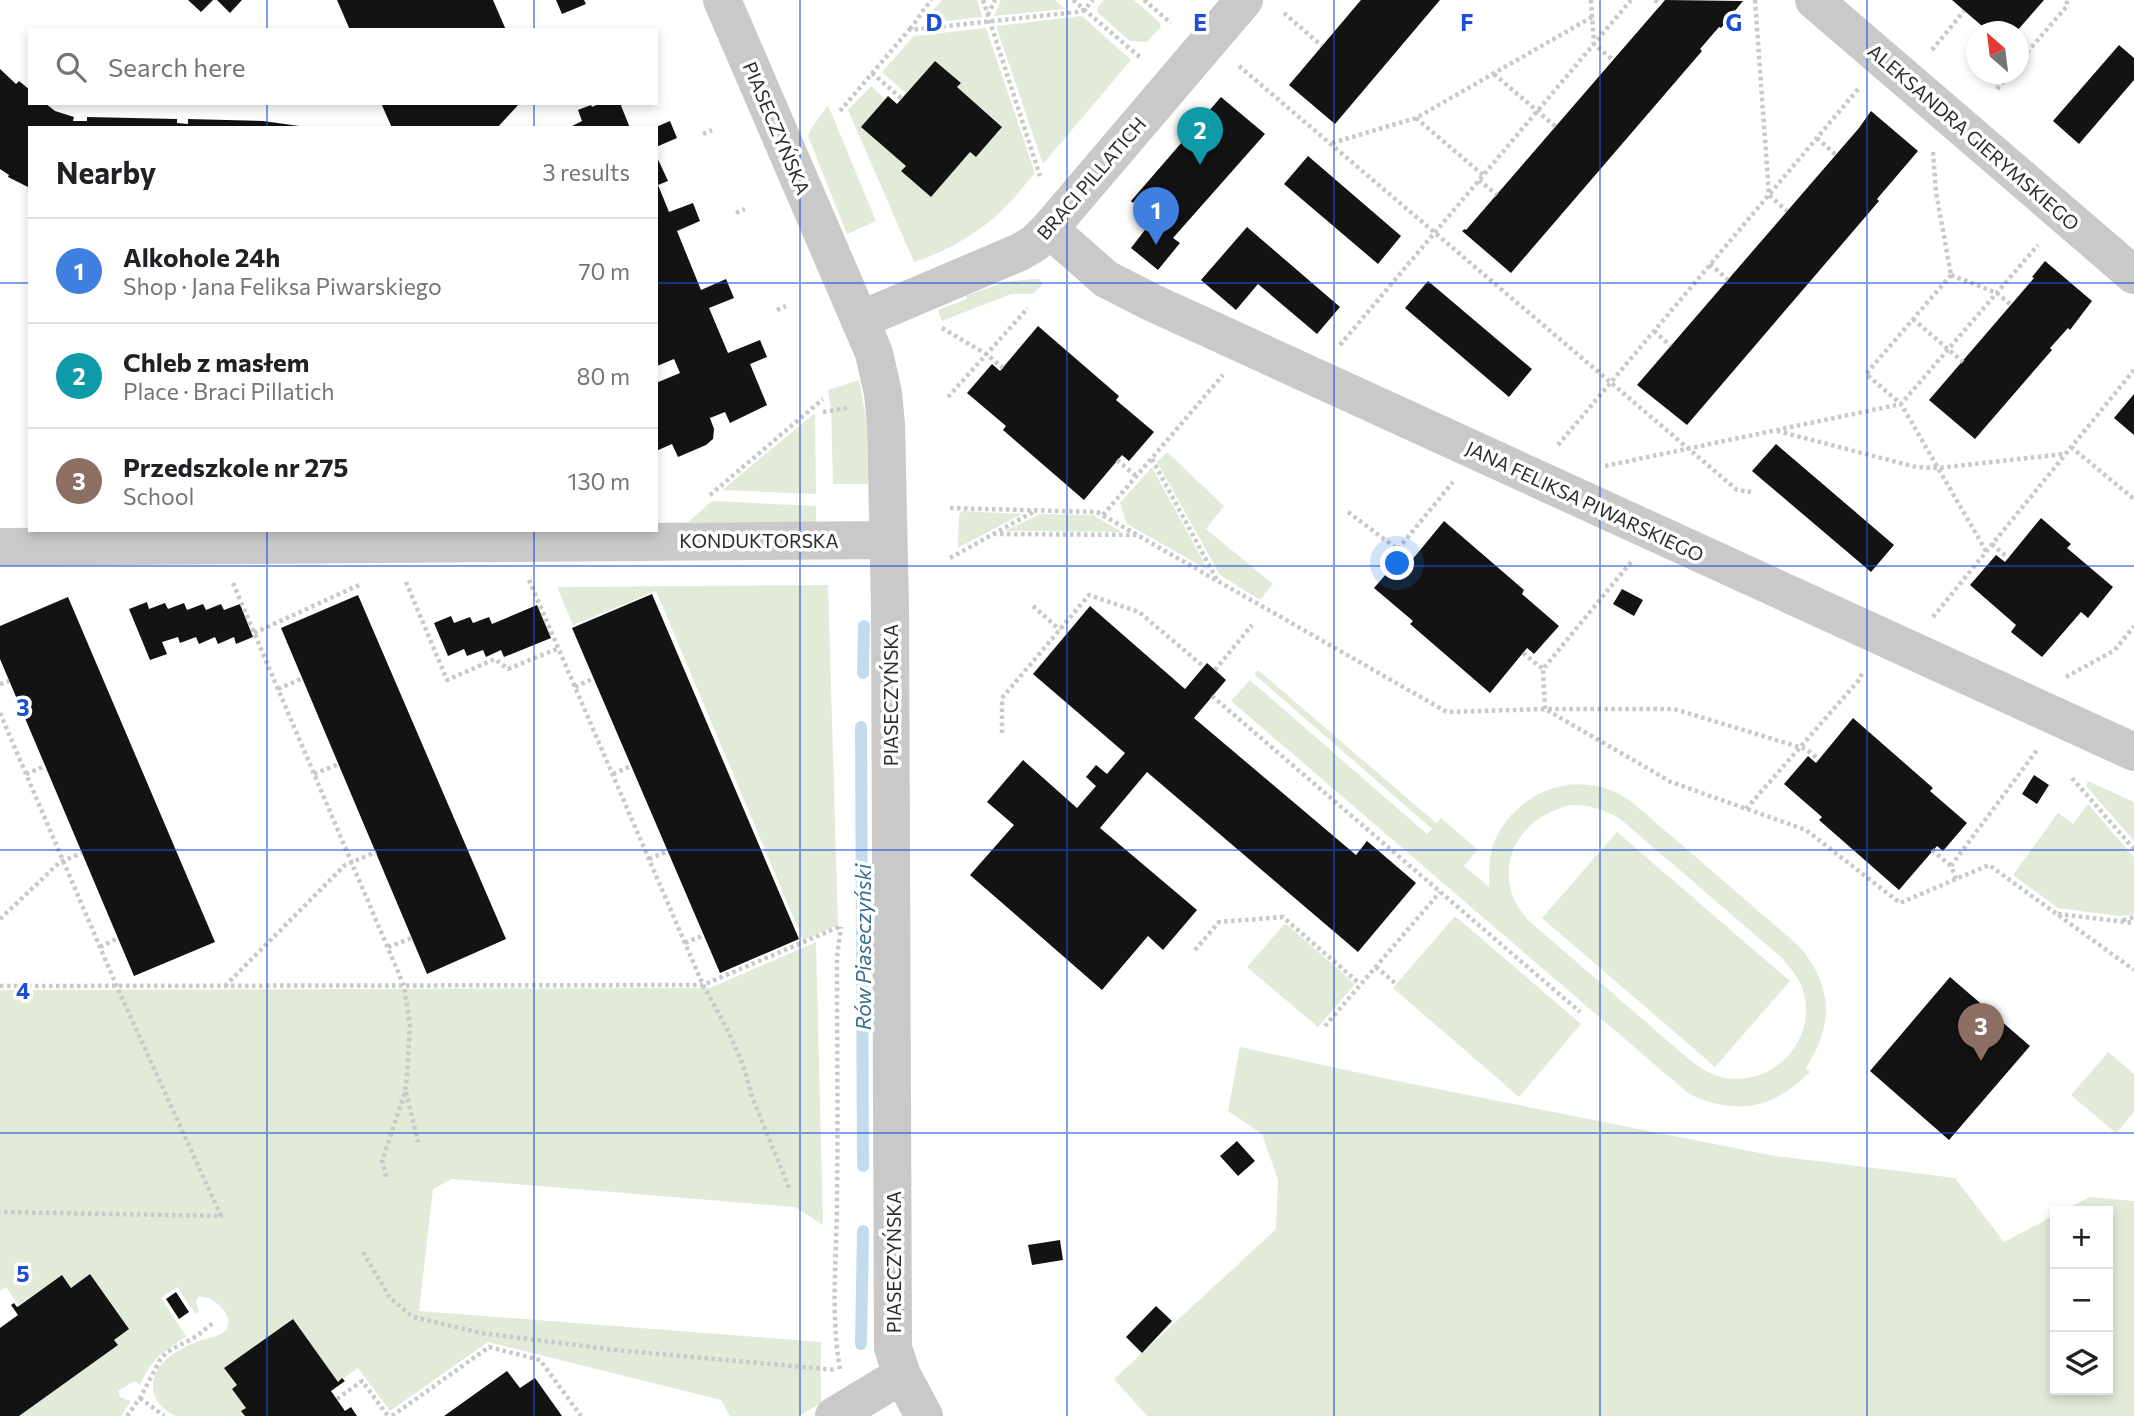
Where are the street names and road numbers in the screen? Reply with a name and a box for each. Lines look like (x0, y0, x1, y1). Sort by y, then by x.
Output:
street label: ALEKSANDRA GIERYMSKIEGO (1864, 39, 2084, 235)
street label: PIASECZYŃSKA (739, 58, 815, 198)
street label: BRACI PILLATICH (1032, 112, 1150, 244)
street label: JANA FELIKSA PIWARSKIEGO (1462, 436, 1708, 566)
street label: KONDUKTORSKA (679, 529, 839, 552)
street label: PIASECZYŃSKA (879, 624, 902, 766)
street label: PIASECZYŃSKA (882, 1191, 905, 1333)

